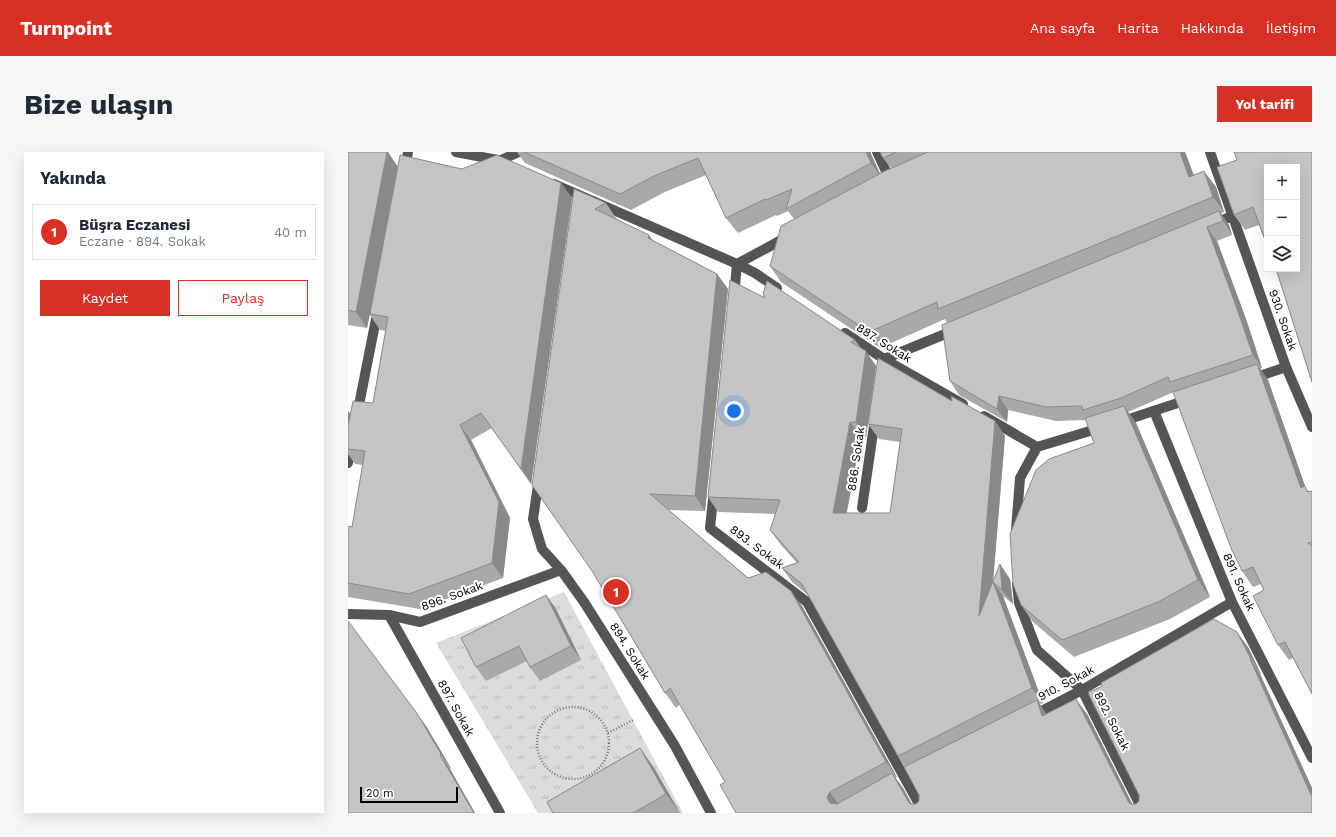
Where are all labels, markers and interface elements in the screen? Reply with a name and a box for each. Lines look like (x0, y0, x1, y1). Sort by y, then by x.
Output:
text: Turnpoint (20, 17, 112, 40)
text: Ana sayfa (1030, 20, 1095, 36)
text: Harita (1117, 20, 1159, 36)
text: Hakkında (1181, 20, 1244, 36)
text: İletişim (1266, 20, 1316, 36)
button: Yol tarifi (1217, 86, 1312, 122)
text: Bize ulaşın (24, 88, 173, 121)
map controls (1264, 164, 1300, 272)
button: + (1264, 164, 1300, 200)
text: Yakında (40, 168, 106, 188)
button: − (1264, 200, 1300, 236)
text: Büşra Eczanesi (79, 216, 190, 234)
text: 1 (51, 225, 57, 240)
text: 40 m (274, 225, 307, 240)
text: Eczane · 894. Sokak (79, 234, 206, 249)
button: layers (1264, 236, 1300, 272)
button: Kaydet (40, 280, 170, 316)
button: Paylaş (178, 280, 308, 316)
street label: 930. Sokak (1266, 288, 1300, 353)
street label: 887. Sokak (854, 321, 914, 366)
your location (724, 401, 744, 421)
street label: 886. Sokak (845, 426, 867, 492)
street label: 893. Sokak (727, 522, 787, 572)
street label: 891. Sokak (1220, 551, 1258, 613)
pin: 1 (603, 577, 629, 607)
street label: 896. Sokak (419, 578, 485, 614)
street label: 894. Sokak (607, 620, 653, 682)
street label: 910. Sokak (1035, 662, 1097, 704)
street label: 897. Sokak (435, 677, 477, 739)
street label: 892. Sokak (1091, 689, 1133, 753)
scale bar (360, 785, 458, 804)
text: 20 m (366, 787, 394, 800)

